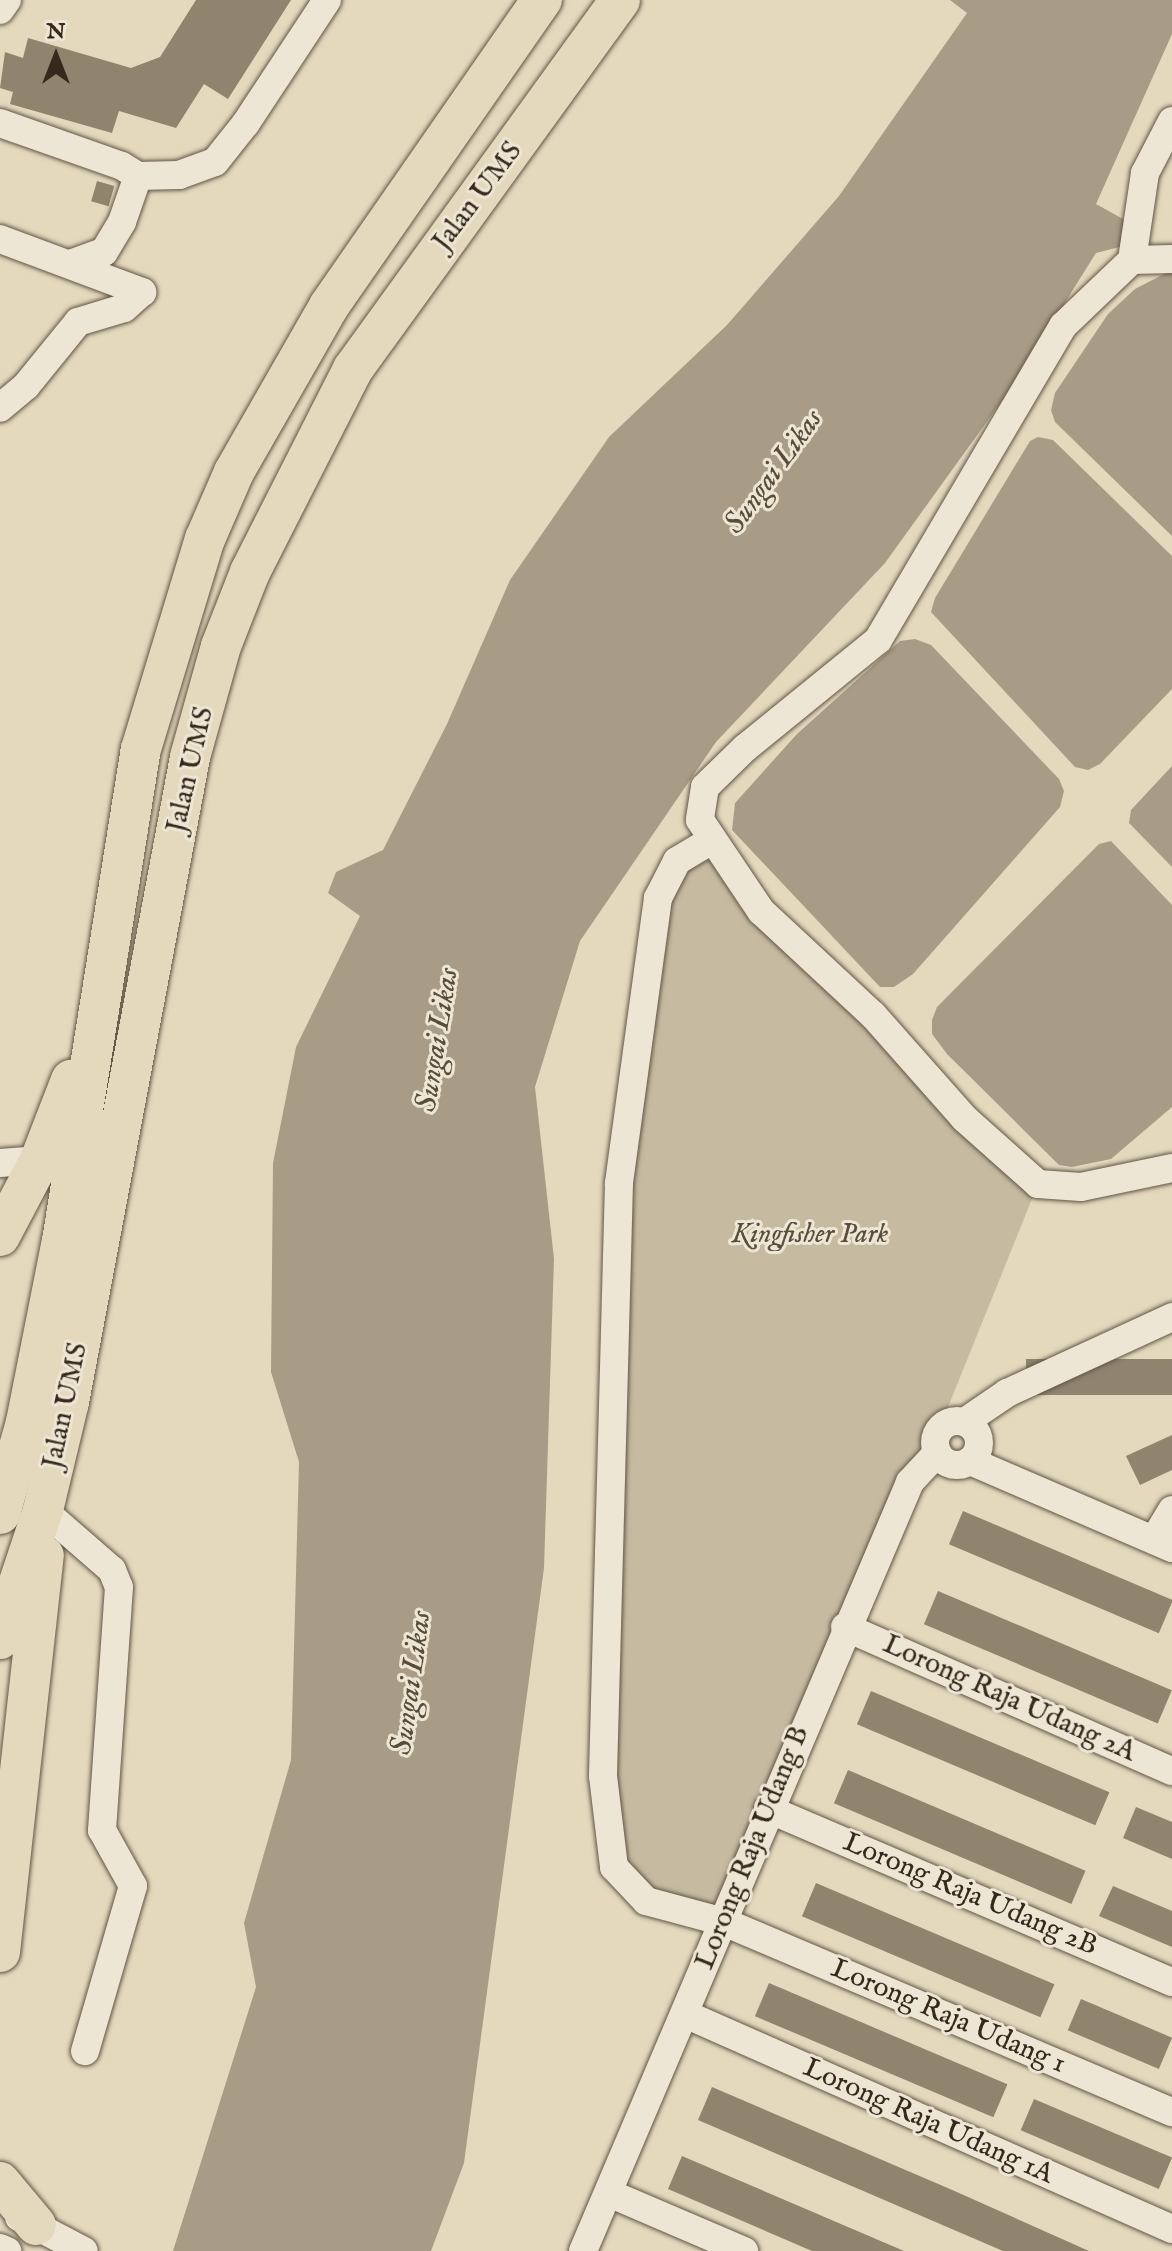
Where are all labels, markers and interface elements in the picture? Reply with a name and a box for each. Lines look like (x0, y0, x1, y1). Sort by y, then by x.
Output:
north arrow (16, 16, 96, 96)
text: N (46, 18, 66, 46)
street label: Jalan UMS (426, 136, 530, 258)
water label: Sungai Likas (717, 403, 831, 541)
street label: Jalan UMS (160, 704, 222, 836)
water label: Sungai Likas (409, 966, 467, 1114)
park label: Kingfisher Park (732, 1218, 888, 1252)
street label: Jalan UMS (36, 1340, 96, 1472)
water label: Sungai Likas (384, 1609, 440, 1757)
street label: Lorong Raja Udang 2A (877, 1628, 1141, 1770)
street label: Lorong Raja Udang B (689, 1721, 817, 1975)
street label: Lorong Raja Udang 2B (838, 1826, 1102, 1964)
street label: Lorong Raja Udang 1 (826, 1952, 1070, 2082)
street label: Lorong Raja Udang 1A (798, 2052, 1058, 2192)

